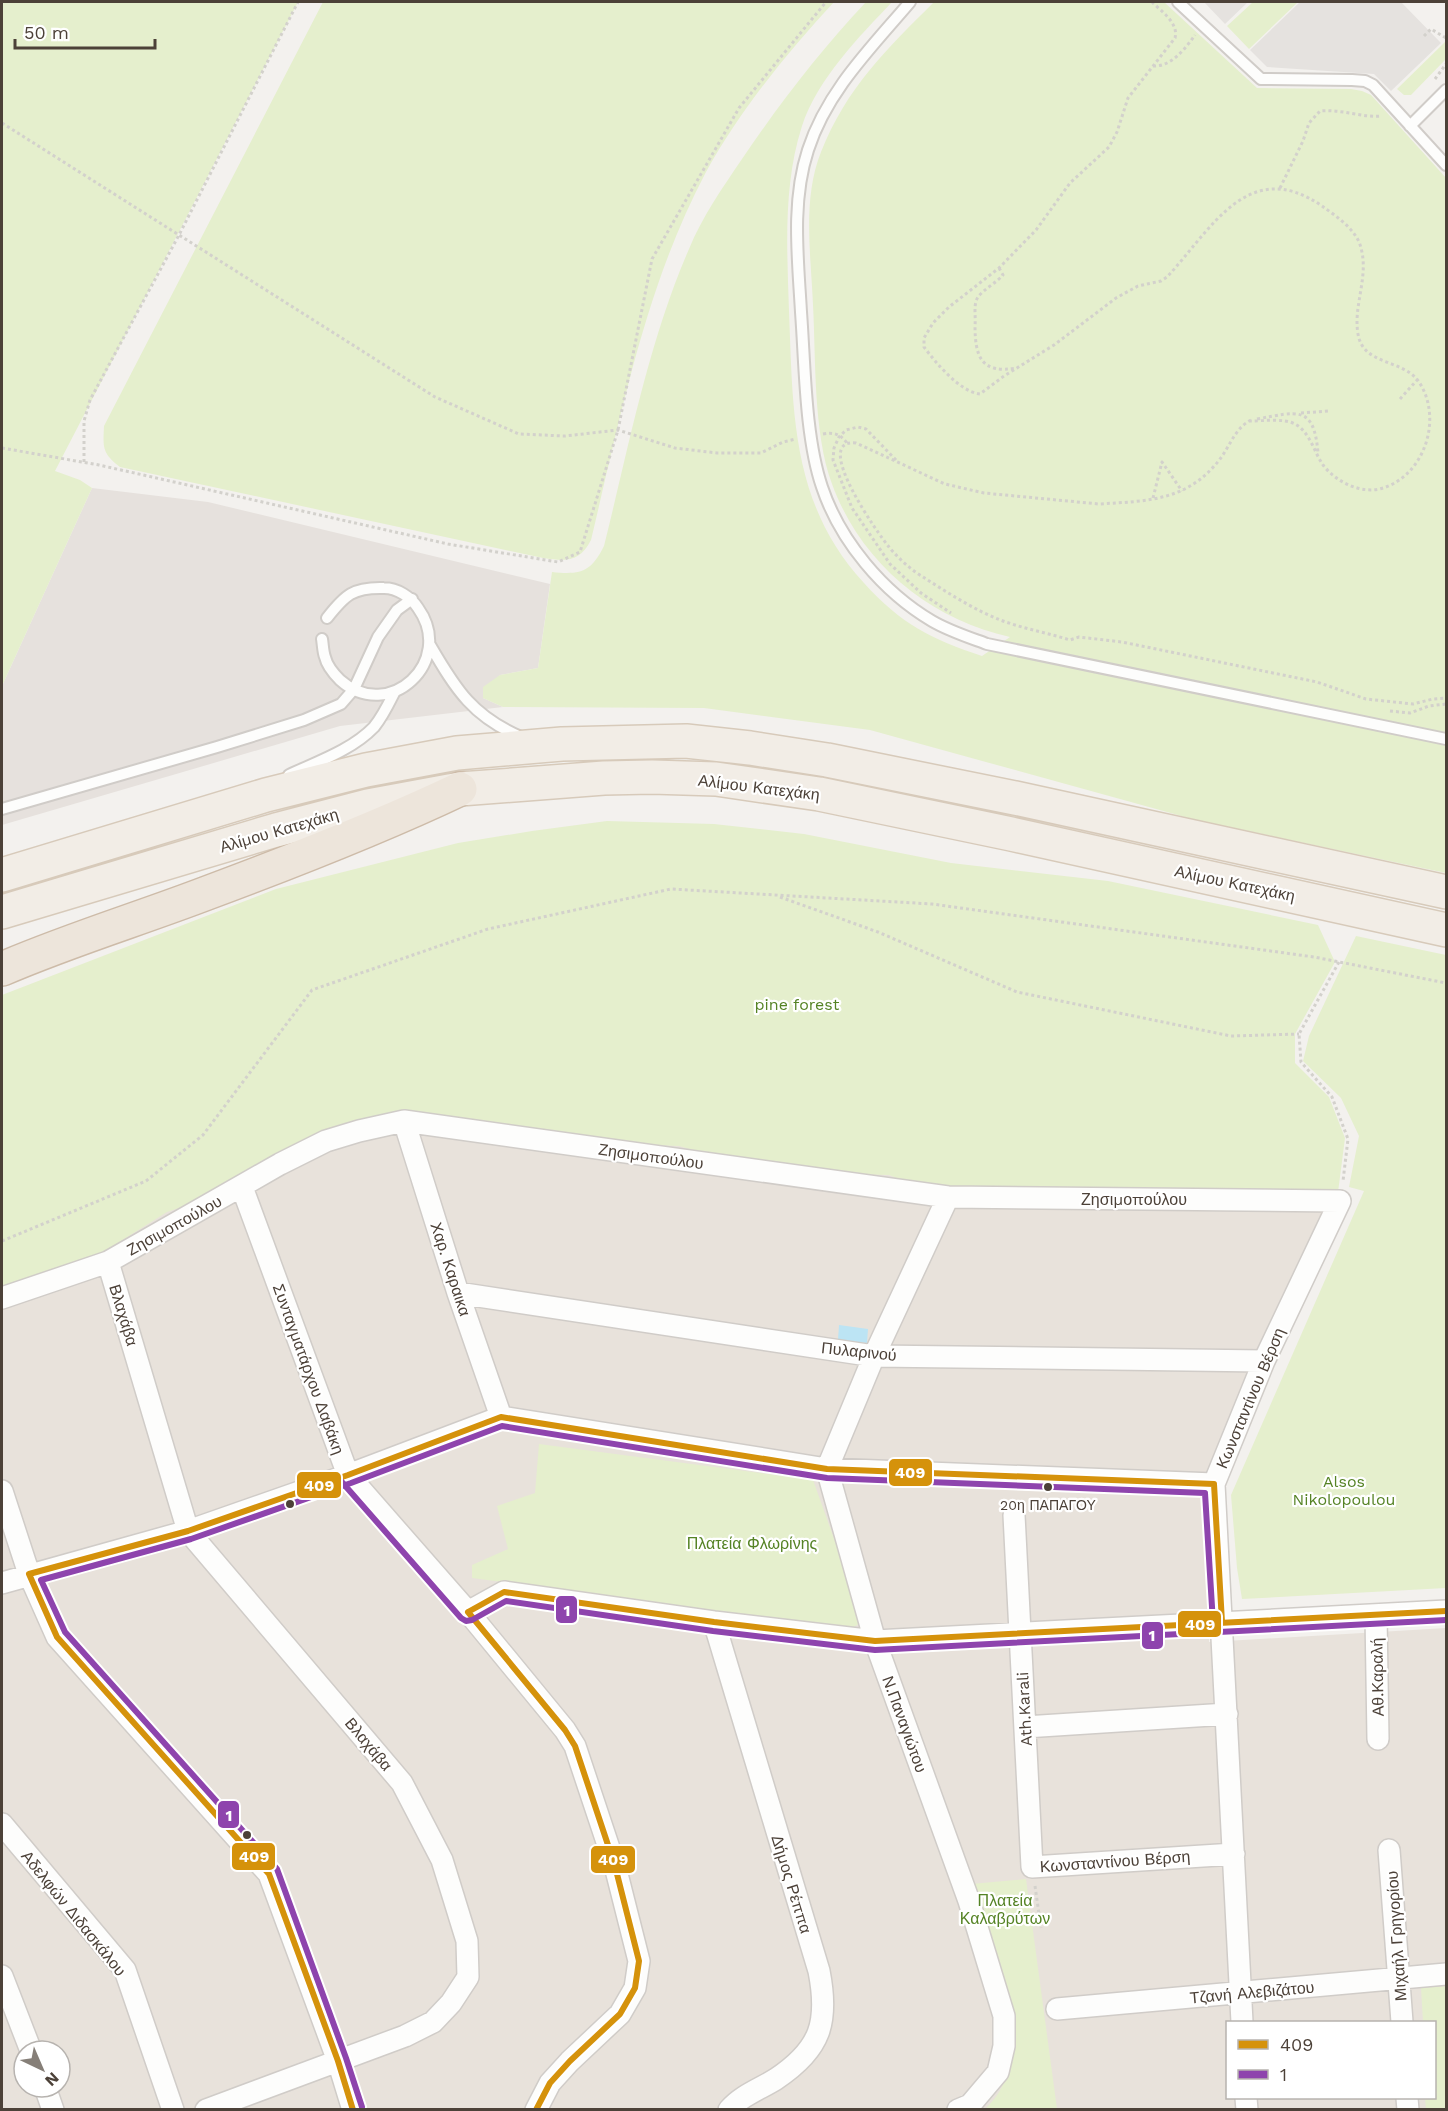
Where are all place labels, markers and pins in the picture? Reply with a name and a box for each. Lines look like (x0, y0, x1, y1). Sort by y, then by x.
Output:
marker: 20η ΠΑΠΑΓΟΥ (1042, 1481, 1054, 1493)
place label: 20η ΠΑΠΑΓΟΥ (1000, 1497, 1097, 1513)
unlabelled marker (284, 1498, 296, 1510)
unlabelled marker (241, 1829, 253, 1841)

